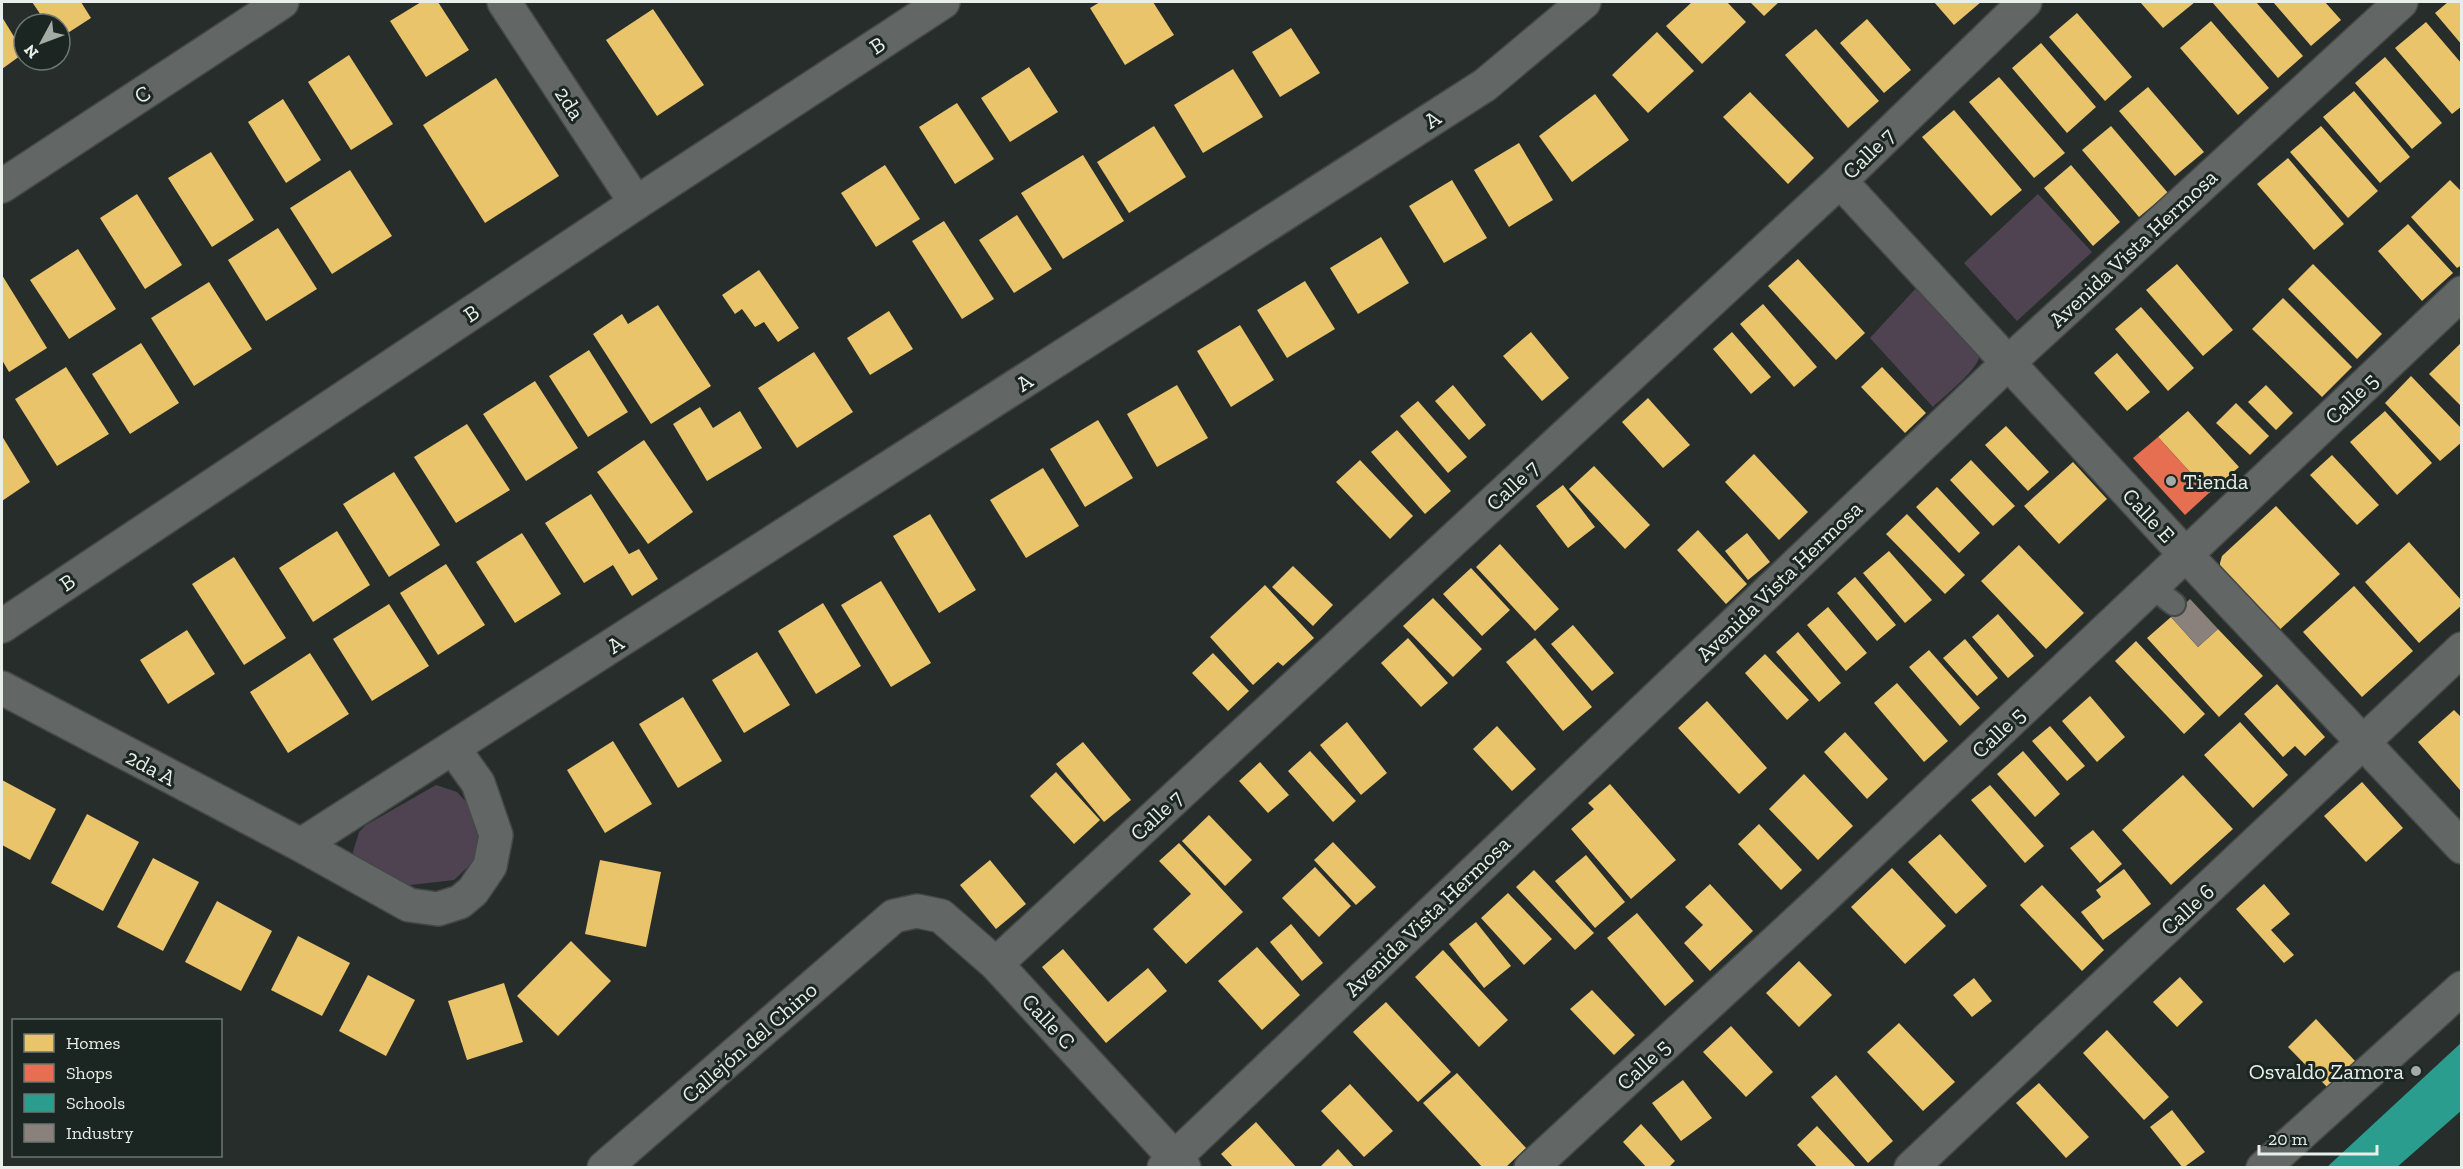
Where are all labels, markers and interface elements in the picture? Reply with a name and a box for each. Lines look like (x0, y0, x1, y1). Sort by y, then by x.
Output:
north arrow (12, 12, 72, 72)
street label: B (864, 30, 890, 60)
text: N (20, 41, 42, 62)
street label: C (129, 79, 156, 110)
street label: 2da (549, 82, 590, 125)
street label: A (1419, 104, 1446, 135)
street label: Calle 7 (1837, 122, 1901, 185)
street label: Avenida Vista Hermosa (2044, 163, 2223, 333)
street label: B (458, 299, 484, 328)
street label: A (1011, 367, 1038, 398)
street label: Calle 5 (2319, 367, 2383, 430)
street label: Calle 7 (1480, 454, 1545, 516)
place label: Tienda (2183, 468, 2249, 495)
marker: Tienda (2164, 474, 2178, 488)
street label: Calle E (2117, 482, 2181, 548)
street label: Avenida Vista Hermosa (1691, 495, 1868, 667)
street label: B (54, 568, 80, 597)
street label: A (602, 629, 629, 660)
street label: Calle 5 (1966, 701, 2031, 764)
street label: 2da A (121, 743, 181, 792)
street label: Calle 7 (1124, 784, 1189, 846)
street label: Avenida Vista Hermosa (1339, 830, 1516, 1002)
street label: Calle 6 (2155, 878, 2220, 941)
street label: Callejón del Chino (676, 976, 823, 1109)
street label: Calle C (1016, 988, 1081, 1055)
legend (12, 1019, 222, 1157)
text: Homes (66, 1032, 120, 1054)
street label: Calle 5 (1611, 1033, 1676, 1096)
place label: Osvaldo Zamora (2249, 1058, 2404, 1085)
text: Shops (66, 1062, 113, 1084)
marker: Osvaldo Zamora (2409, 1064, 2423, 1078)
text: Schools (66, 1092, 125, 1114)
scale bar (2259, 1118, 2378, 1156)
text: Industry (66, 1122, 134, 1144)
text: 20 m (2268, 1128, 2308, 1150)

